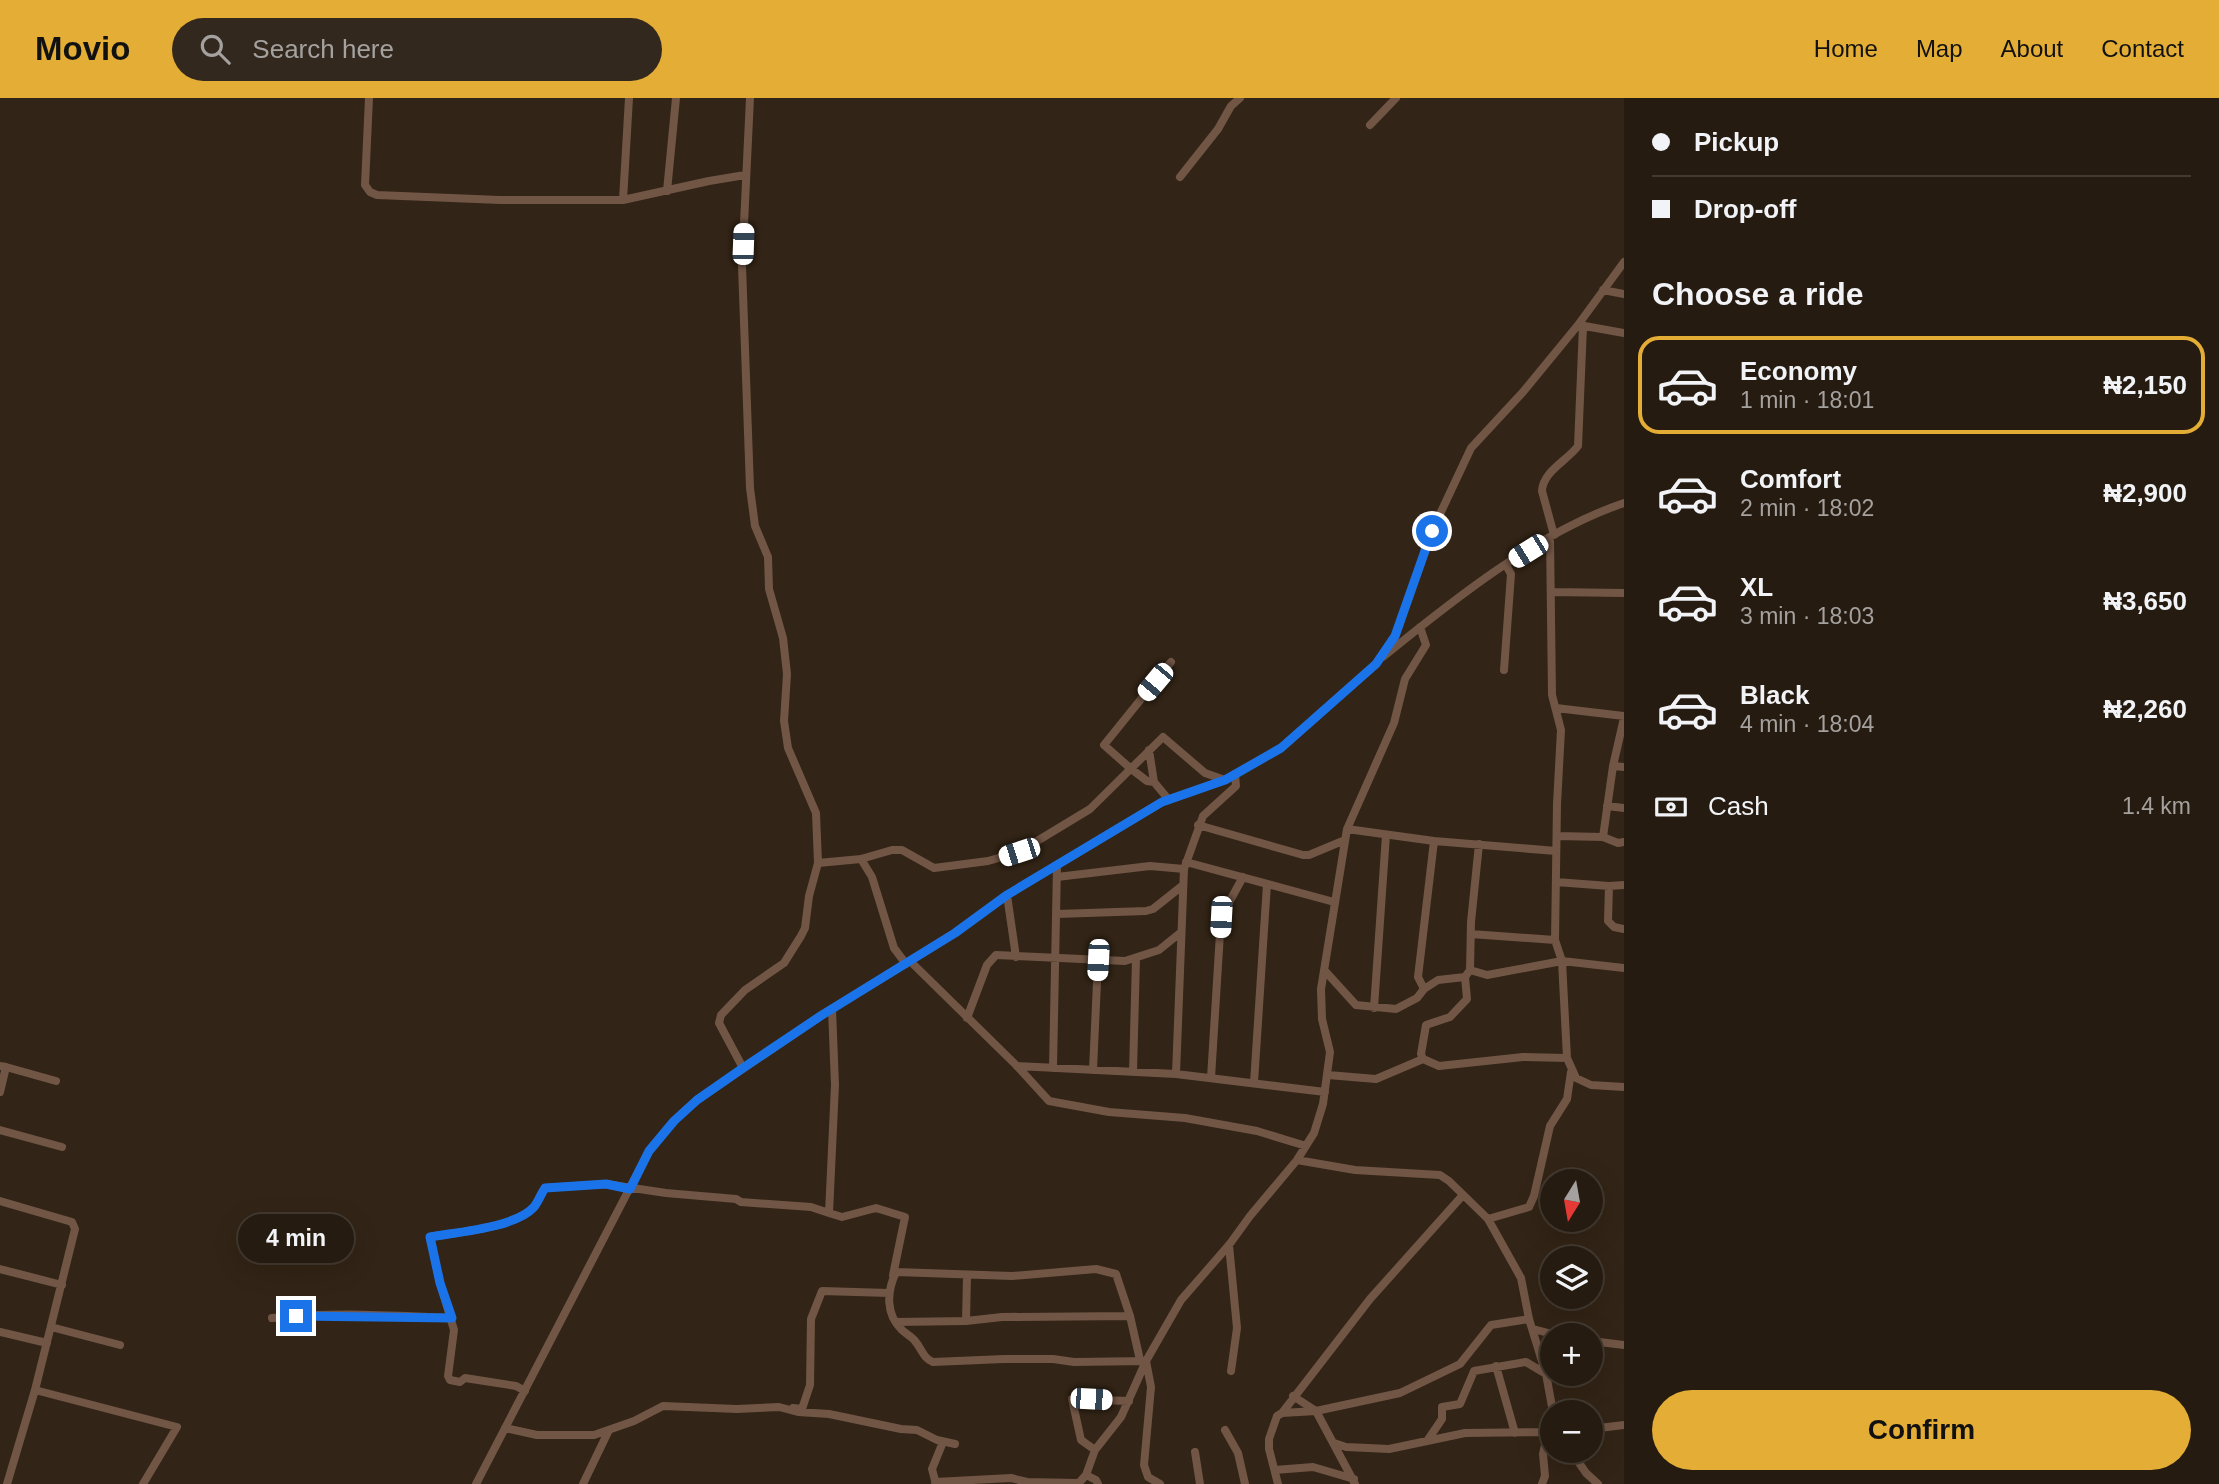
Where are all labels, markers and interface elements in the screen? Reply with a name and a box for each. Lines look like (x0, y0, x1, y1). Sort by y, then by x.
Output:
search box (172, 18, 662, 81)
text: Movio (35, 30, 130, 67)
icon: search (196, 30, 234, 68)
text: Search here (252, 34, 394, 64)
text: Home (1814, 35, 1878, 62)
text: Map (1916, 35, 1963, 62)
text: About (2001, 35, 2063, 62)
text: Contact (2101, 35, 2184, 62)
text: Pickup (1694, 127, 1779, 157)
text: Drop-off (1694, 194, 1797, 224)
car (732, 223, 755, 265)
text: Choose a ride (1652, 276, 1864, 312)
icon: car (1656, 354, 1719, 417)
text: Economy (1740, 356, 1857, 386)
text: ₦2,150 (2103, 370, 2187, 400)
text: 1 min · 18:01 (1740, 387, 1874, 413)
icon: car (1656, 462, 1719, 525)
text: Comfort (1740, 464, 1841, 494)
text: ₦2,900 (2103, 478, 2187, 508)
text: 2 min · 18:02 (1740, 495, 1874, 521)
route start (1416, 515, 1448, 547)
car (1505, 531, 1552, 571)
icon: car (1656, 570, 1719, 633)
text: XL (1740, 572, 1773, 602)
text: ₦3,650 (2103, 586, 2187, 616)
text: 3 min · 18:03 (1740, 603, 1874, 629)
car (1134, 659, 1177, 705)
icon: car (1656, 678, 1719, 741)
text: Black (1740, 680, 1809, 710)
text: ₦2,260 (2103, 694, 2187, 724)
text: 4 min · 18:04 (1740, 711, 1874, 737)
icon: cash (1652, 788, 1690, 826)
text: Cash (1708, 791, 1769, 821)
text: 1.4 km (2122, 793, 2191, 819)
car (996, 836, 1043, 868)
car (1210, 895, 1233, 939)
car (1087, 938, 1110, 982)
north arrow (1540, 1169, 1603, 1232)
map controls (1540, 1169, 1603, 1463)
callout: 4 min (238, 1214, 354, 1264)
text: 4 min (266, 1225, 326, 1251)
button: layers (1540, 1246, 1603, 1309)
route end (280, 1300, 312, 1332)
button: + (1540, 1323, 1603, 1386)
car (1070, 1387, 1113, 1411)
button: Confirm (1652, 1390, 2191, 1470)
button: − (1540, 1400, 1603, 1463)

